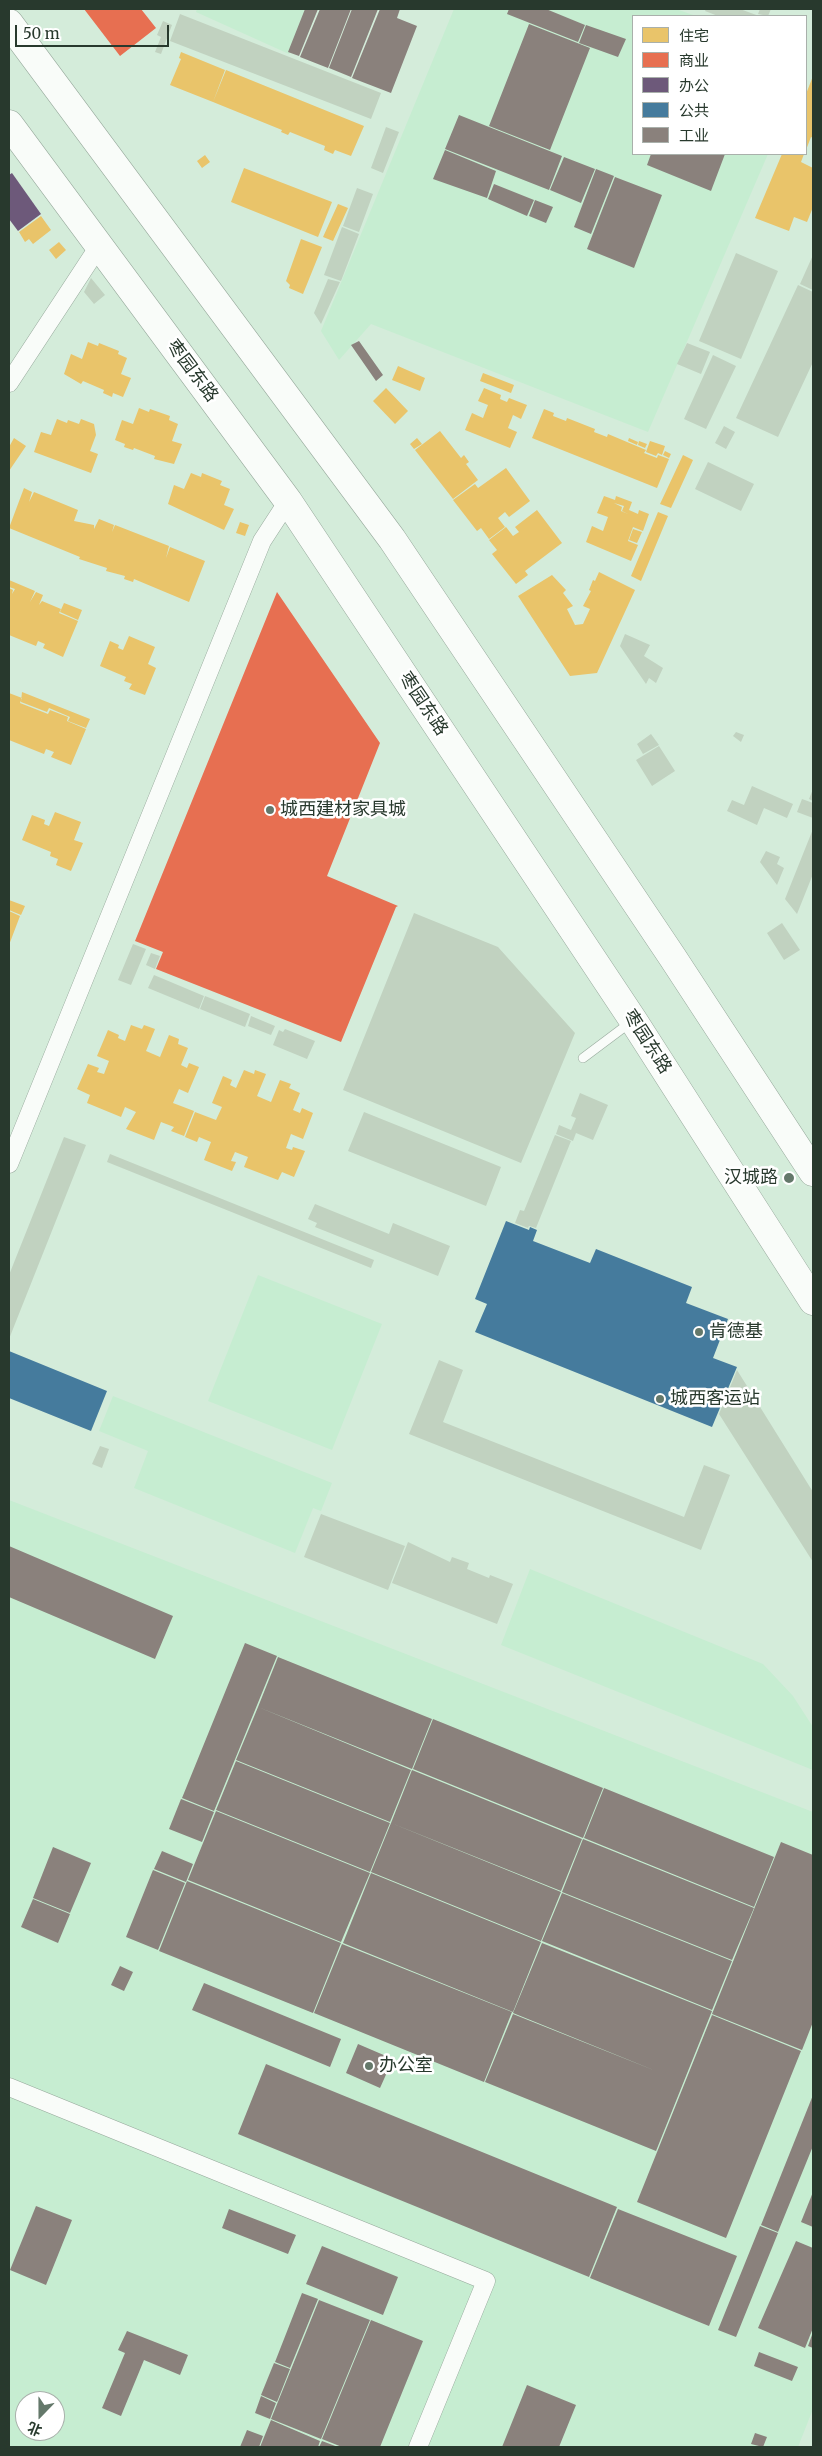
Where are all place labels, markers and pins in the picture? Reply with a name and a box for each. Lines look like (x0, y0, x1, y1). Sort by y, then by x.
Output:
place label: 城西建材家具城 (280, 799, 406, 821)
marker: 城西建材家具城 (264, 804, 276, 816)
place label: 汉城路 (724, 1167, 778, 1189)
marker: 汉城路 (782, 1171, 796, 1185)
place label: 肯德基 (709, 1321, 763, 1343)
marker: 肯德基 (693, 1326, 705, 1338)
place label: 城西客运站 (670, 1388, 760, 1410)
marker: 城西客运站 (654, 1393, 666, 1405)
place label: 办公室 (379, 2055, 433, 2077)
marker: 办公室 (363, 2060, 375, 2072)

